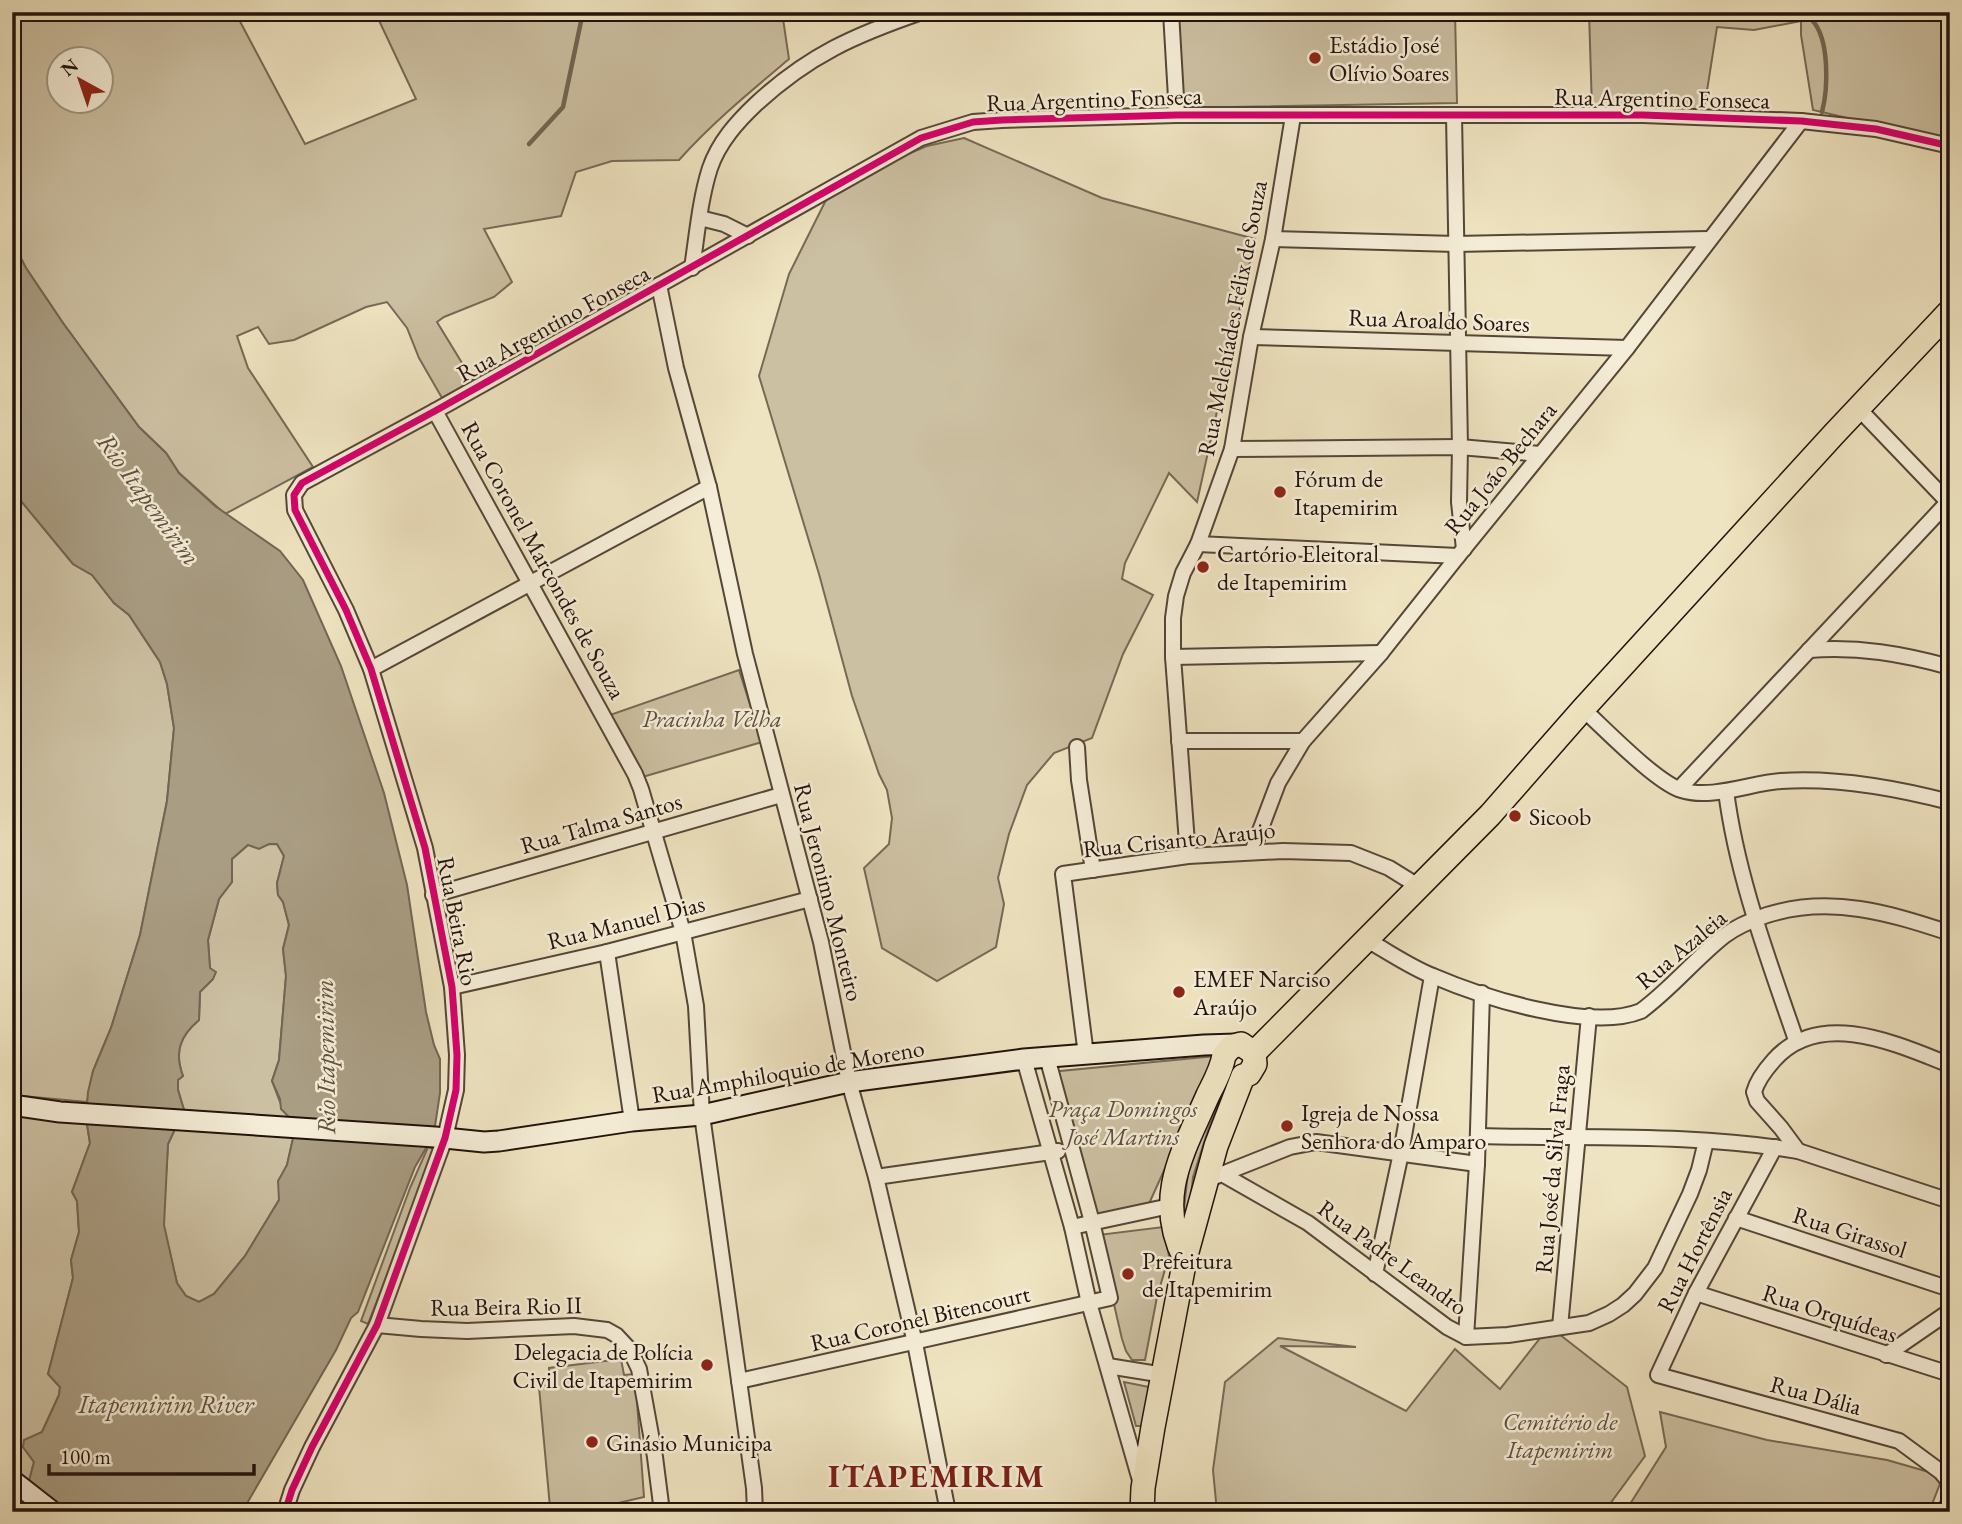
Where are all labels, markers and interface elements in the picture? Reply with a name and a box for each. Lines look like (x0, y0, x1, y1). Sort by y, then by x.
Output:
place label: Estádio José Olívio Soares (1329, 29, 1449, 88)
north arrow (46, 46, 116, 116)
marker: Estádio José Olívio Soares (1307, 50, 1323, 66)
text: N (55, 52, 84, 82)
street label: Rua Argentino Fonseca (986, 80, 1203, 118)
street label: Rua Argentino Fonseca (1554, 81, 1771, 115)
street label: Rua Melchíades Félix de Souza (1190, 177, 1274, 459)
street label: Rua Argentino Fonseca (451, 257, 655, 389)
street label: Rua Aroaldo Soares (1348, 301, 1530, 339)
street label: Rua João Bechara (1437, 395, 1563, 541)
street label: Rua Coronel Marcondes de Souza (455, 416, 634, 705)
water label: Rio Itapemirim (90, 426, 208, 572)
place label: Fórum de Itapemirim (1294, 463, 1399, 522)
marker: Fórum de Itapemirim (1272, 484, 1288, 500)
place label: Cartório Eleitoral de Itapemirim (1217, 538, 1379, 597)
marker: Cartório Eleitoral de Itapemirim (1195, 559, 1211, 575)
park label: Pracinha Velha (642, 703, 782, 734)
street label: Rua Jeronimo Monteiro (787, 780, 871, 1004)
street label: Rua Talma Santos (517, 785, 685, 861)
place label: Sicoob (1529, 801, 1591, 832)
marker: Sicoob (1507, 808, 1523, 824)
street label: Rua Crisanto Araujo (1081, 813, 1277, 865)
street label: Rua Beira Rio (430, 854, 486, 988)
street label: Rua Manuel Dias (544, 887, 708, 957)
street label: Rua Azaleia (1629, 902, 1733, 996)
place label: EMEF Narciso Araújo (1192, 963, 1331, 1022)
water label: Rio Itapemirim (307, 979, 343, 1135)
marker: EMEF Narciso Araújo (1171, 984, 1187, 1000)
street label: Rua Amphiloquio de Moreno (649, 1032, 927, 1110)
street label: Rua José da Silva Fraga (1527, 1063, 1577, 1275)
park label: Praça Domingos José Martins (1049, 1093, 1198, 1152)
place label: Igreja de Nossa Senhora do Amparo (1301, 1097, 1486, 1156)
marker: Igreja de Nossa Senhora do Amparo (1279, 1118, 1295, 1134)
street label: Rua Hortênsia (1649, 1182, 1739, 1318)
street label: Rua Padre Leandro (1312, 1192, 1474, 1322)
street label: Rua Girassol (1789, 1199, 1911, 1265)
place label: Prefeitura de Itapemirim (1142, 1245, 1273, 1304)
marker: Prefeitura de Itapemirim (1120, 1266, 1136, 1282)
street label: Rua Orquídeas (1758, 1277, 1902, 1349)
street label: Rua Coronel Bitencourt (807, 1278, 1033, 1358)
street label: Rua Beira Rio II (430, 1289, 582, 1323)
place label: Delegacia de Polícia Civil de Itapemirim (513, 1336, 693, 1395)
marker: Delegacia de Polícia Civil de Itapemirim (699, 1357, 715, 1373)
street label: Rua Dália (1767, 1368, 1865, 1422)
water label: Itapemirim River (77, 1387, 255, 1421)
park label: Cemitério de Itapemirim (1503, 1406, 1618, 1465)
place label: Ginásio Municipa (606, 1427, 772, 1458)
scale bar (49, 1433, 254, 1477)
marker: Ginásio Municipa (584, 1434, 600, 1450)
text: 100 m (60, 1443, 111, 1470)
district label: ITAPEMIRIM (828, 1455, 1046, 1497)

